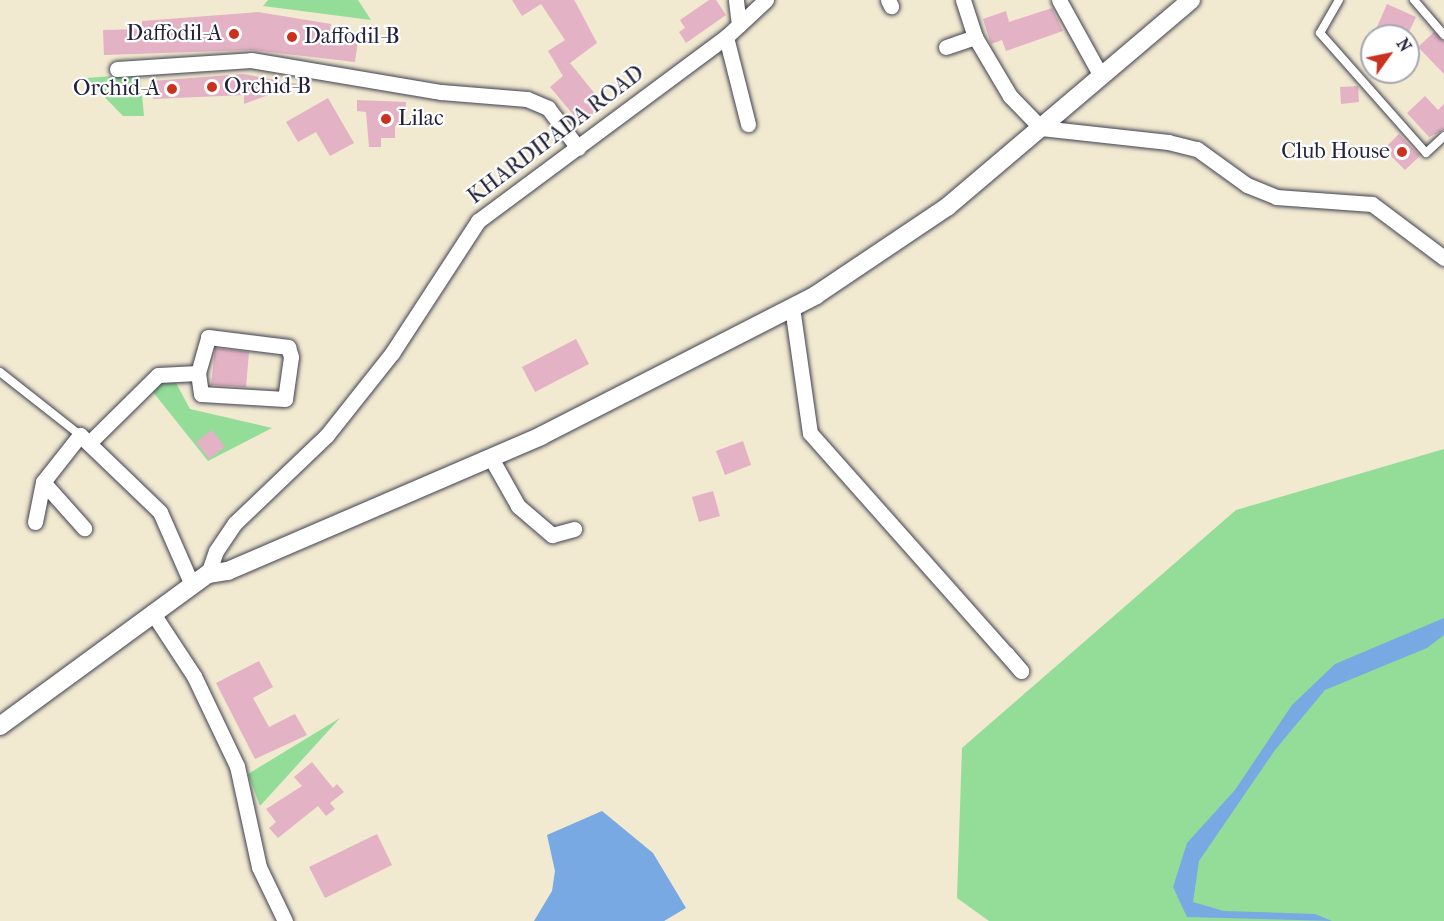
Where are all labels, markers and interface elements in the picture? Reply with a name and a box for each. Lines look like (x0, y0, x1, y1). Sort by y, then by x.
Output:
place label: Daffodil-A (126, 21, 222, 47)
place label: Daffodil-B (304, 24, 400, 50)
north arrow (1360, 24, 1420, 84)
marker: Daffodil-A (227, 27, 241, 41)
marker: Daffodil-B (285, 30, 299, 44)
text: N (1393, 35, 1415, 55)
street label: KHARDIPADA ROAD (463, 60, 649, 210)
place label: Orchid-B (224, 74, 311, 100)
place label: Orchid-A (73, 76, 160, 102)
marker: Orchid-B (205, 80, 219, 94)
marker: Orchid-A (165, 82, 179, 96)
place label: Lilac (398, 106, 444, 132)
marker: Lilac (379, 112, 393, 126)
place label: Club House (1281, 139, 1390, 165)
marker: Club House (1395, 145, 1409, 159)

